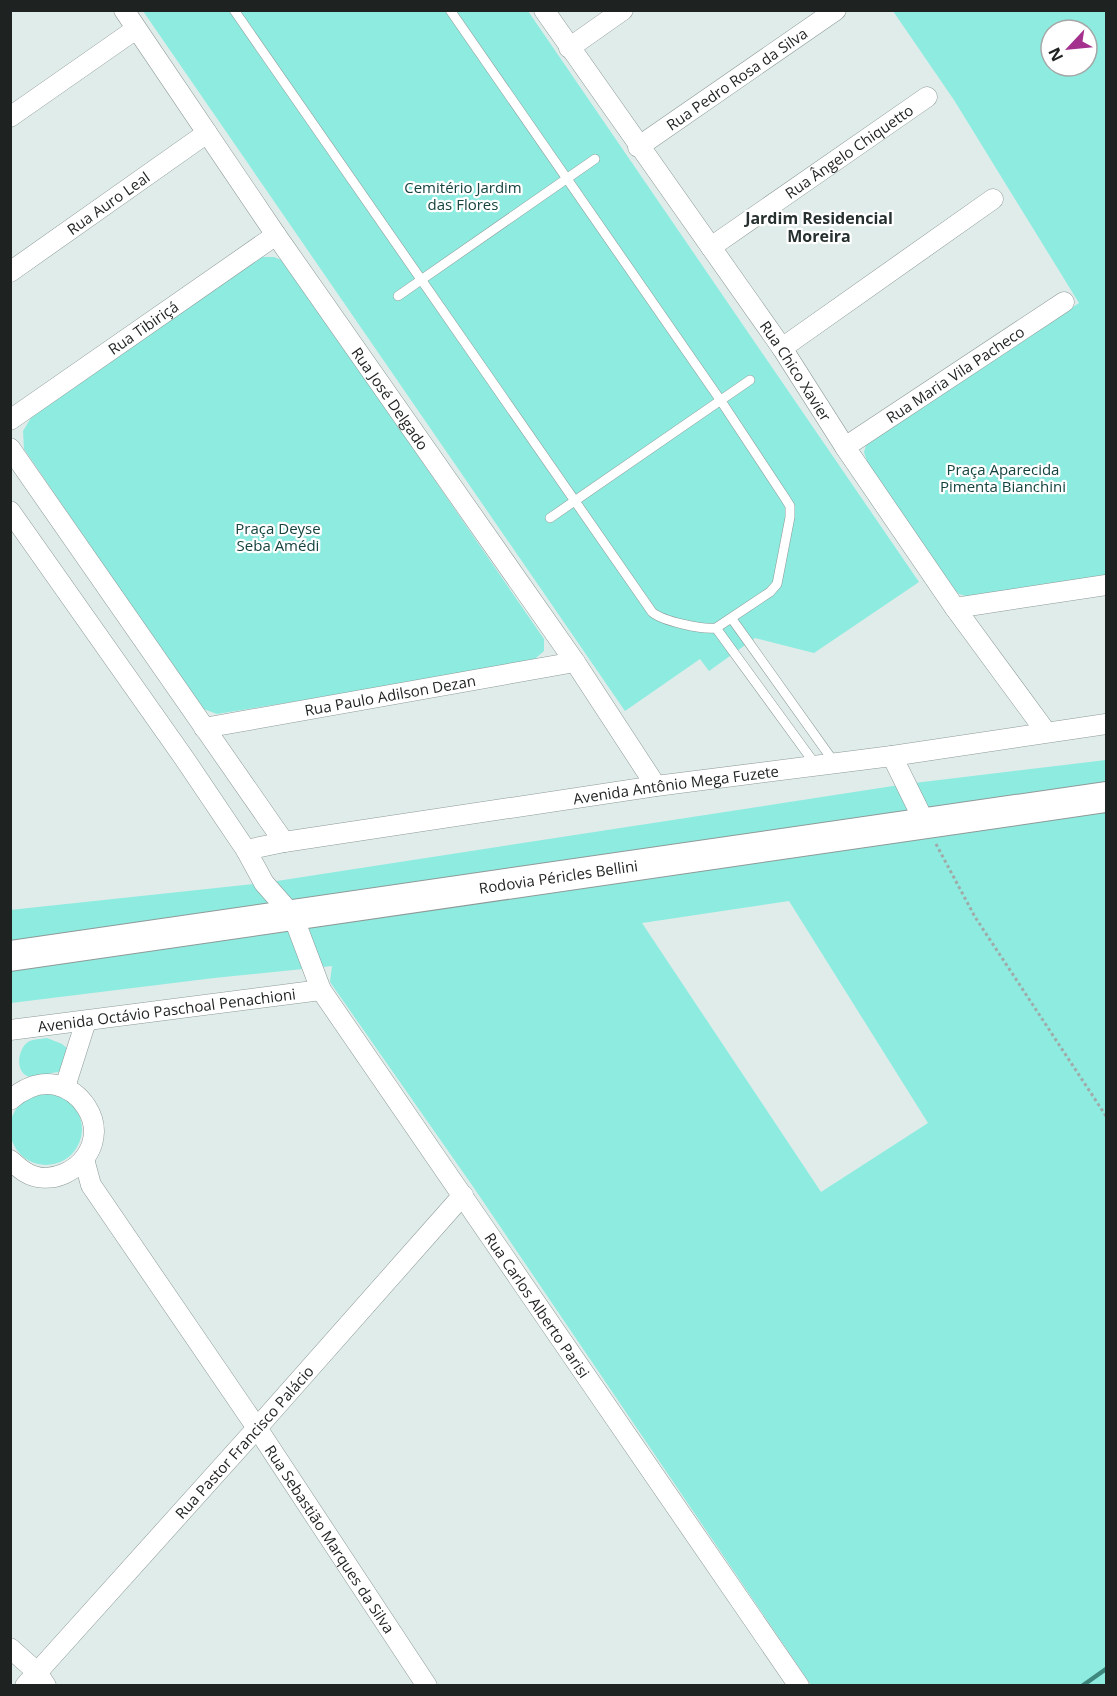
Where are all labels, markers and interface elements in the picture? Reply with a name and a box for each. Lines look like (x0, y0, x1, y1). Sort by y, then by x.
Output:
north arrow (1039, 18, 1099, 78)
street label: Rua Pedro Rosa da Silva (662, 23, 811, 135)
text: N (1043, 44, 1068, 65)
street label: Rua Ângelo Chiquetto (781, 100, 917, 203)
street label: Rua Auro Leal (63, 167, 153, 239)
park label: Cemitério Jardim das Flores (404, 177, 522, 214)
district label: Jardim Residencial Moreira (743, 207, 893, 247)
street label: Rua Tibiriçá (104, 296, 182, 359)
street label: Rua Chico Xavier (756, 317, 836, 425)
street label: Rua Maria Vila Pacheco (882, 321, 1028, 427)
street label: Rua José Delgado (347, 343, 433, 454)
park label: Praça Aparecida Pimenta Bianchini (940, 459, 1066, 496)
park label: Praça Deyse Seba Amédi (235, 518, 321, 555)
street label: Rua Paulo Adilson Dezan (303, 670, 477, 720)
street label: Avenida Antônio Mega Fuzete (572, 760, 780, 808)
street label: Rodovia Péricles Bellini (477, 855, 639, 898)
street label: Avenida Octávio Paschoal Penachioni (37, 983, 297, 1036)
street label: Rua Carlos Alberto Parisi (480, 1228, 594, 1382)
street label: Rua Pastor Francisco Palácio (170, 1361, 318, 1523)
street label: Rua Sebastião Marques da Silva (261, 1441, 399, 1637)

